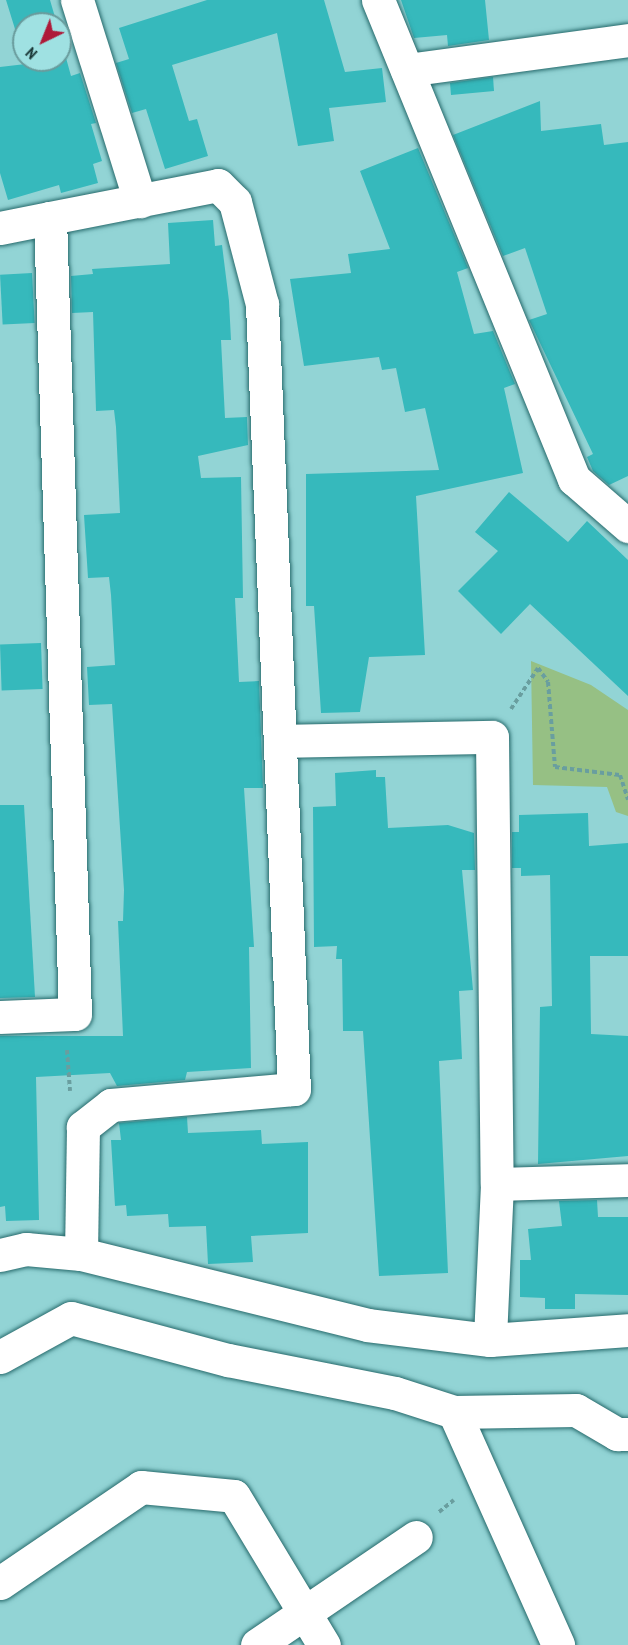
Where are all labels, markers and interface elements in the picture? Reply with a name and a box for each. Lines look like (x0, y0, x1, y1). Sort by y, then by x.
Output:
north arrow (12, 12, 72, 72)
text: N (21, 43, 41, 64)

